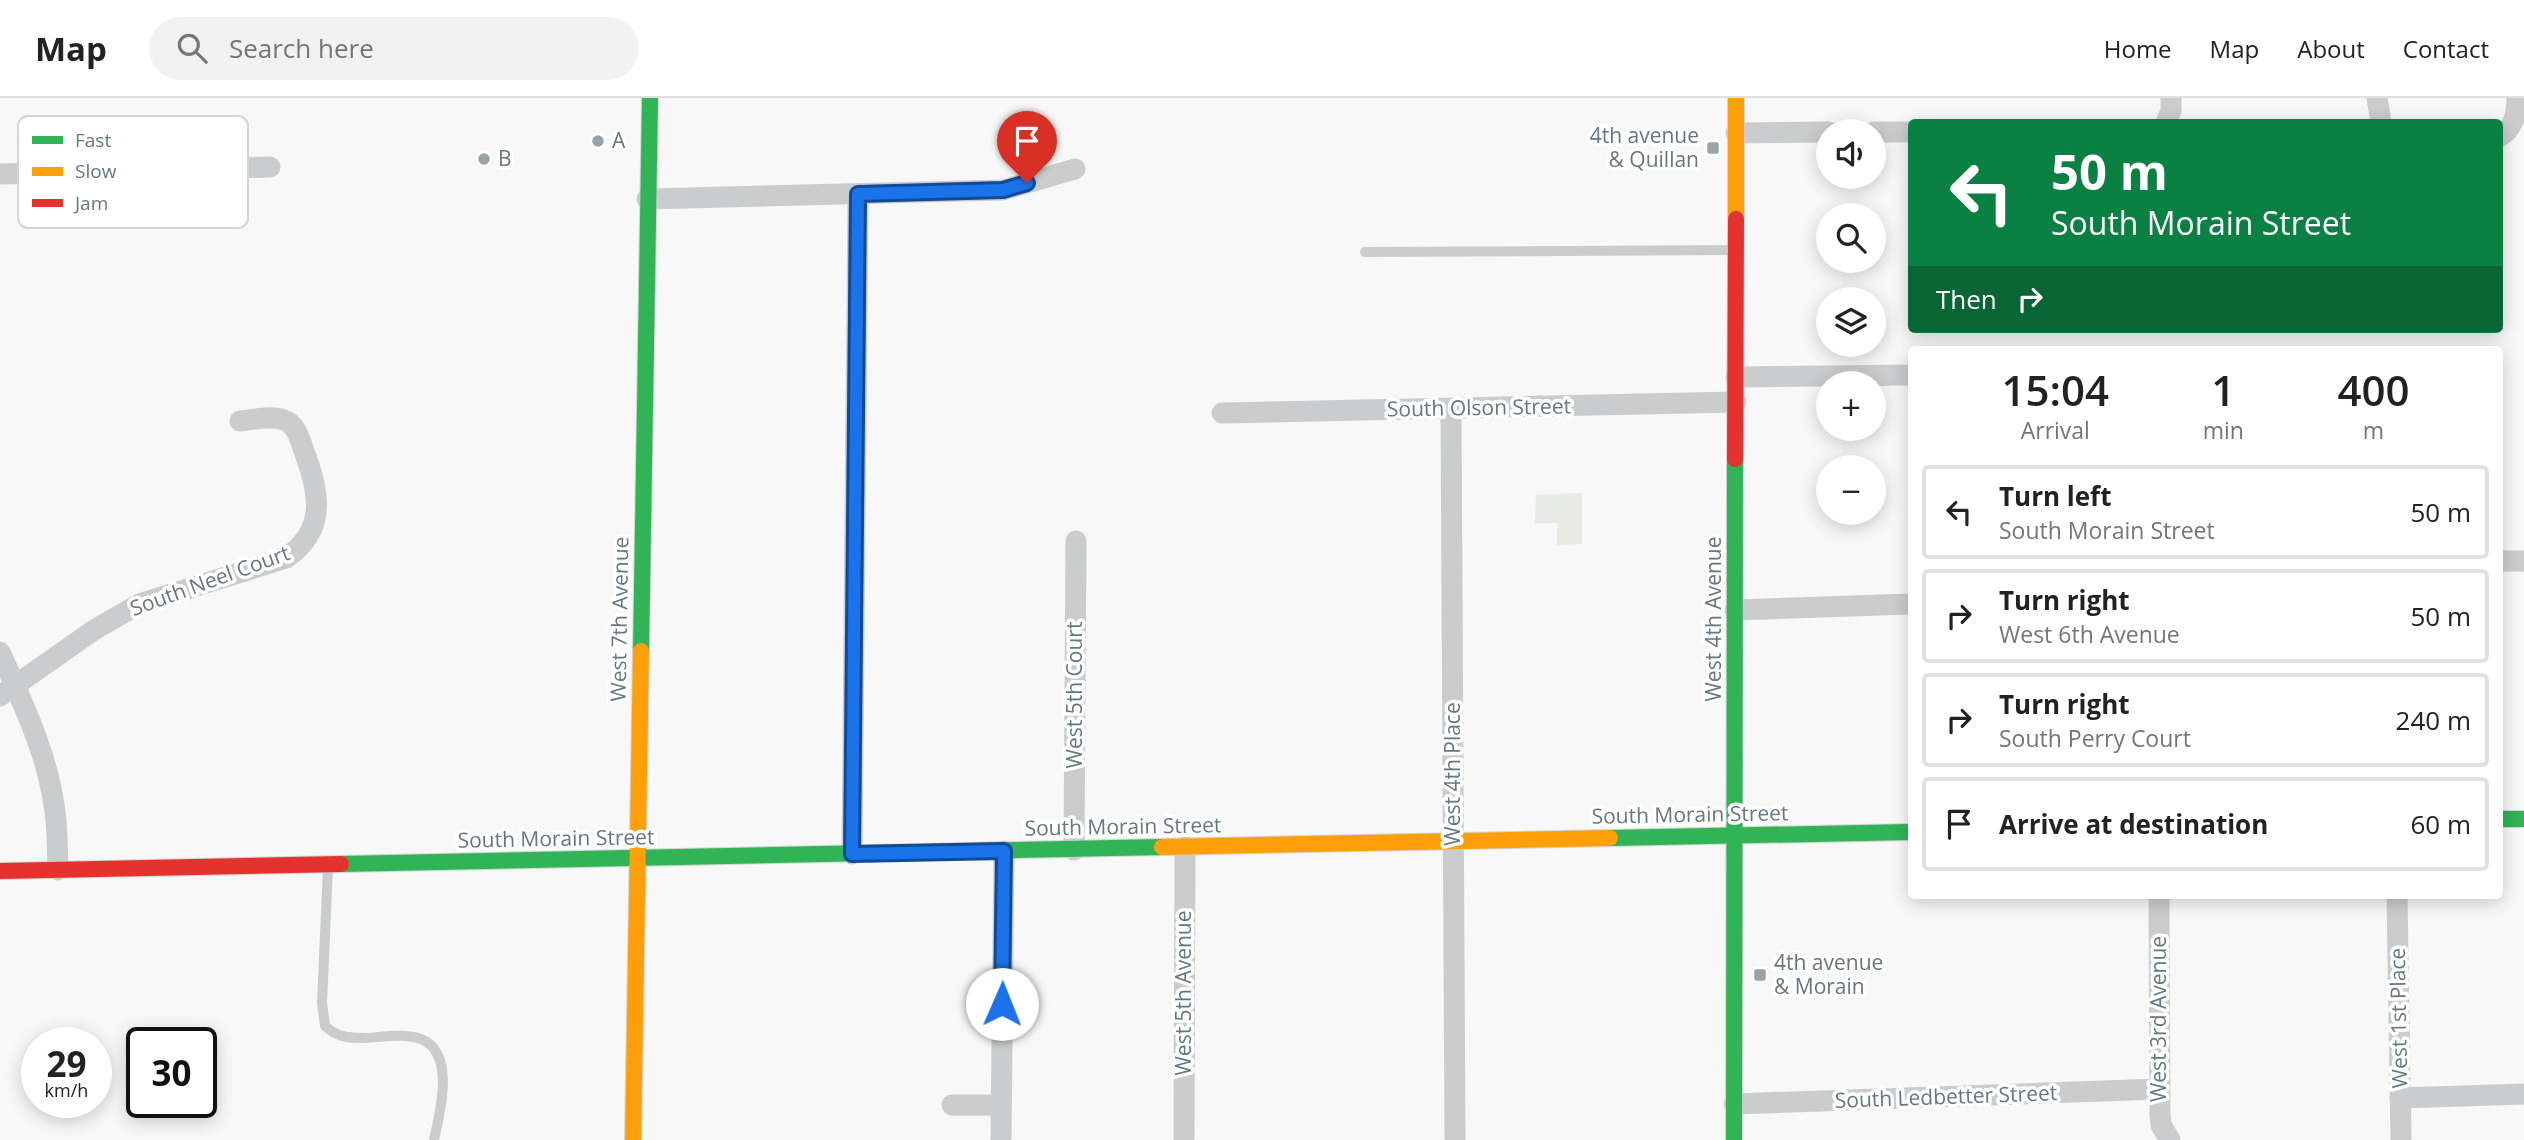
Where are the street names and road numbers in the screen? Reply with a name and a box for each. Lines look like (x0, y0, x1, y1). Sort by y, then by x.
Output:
street label: South Olson Street (1387, 391, 1571, 423)
street label: West 7th Avenue (604, 536, 634, 702)
street label: West 4th Avenue (1699, 536, 1727, 702)
street label: South Neel Court (126, 538, 293, 622)
street label: West 5th Court (1060, 622, 1088, 768)
street label: West 4th Place (1438, 702, 1466, 846)
street label: South Morain Street (1591, 798, 1789, 830)
street label: South Morain Street (1024, 810, 1222, 842)
street label: South Morain Street (457, 822, 655, 854)
street label: West 5th Avenue (1169, 910, 1197, 1076)
street label: West 3rd Avenue (2144, 936, 2172, 1102)
street label: West 1st Place (2383, 948, 2413, 1089)
street label: South Ledbetter Street (1834, 1078, 2058, 1114)

